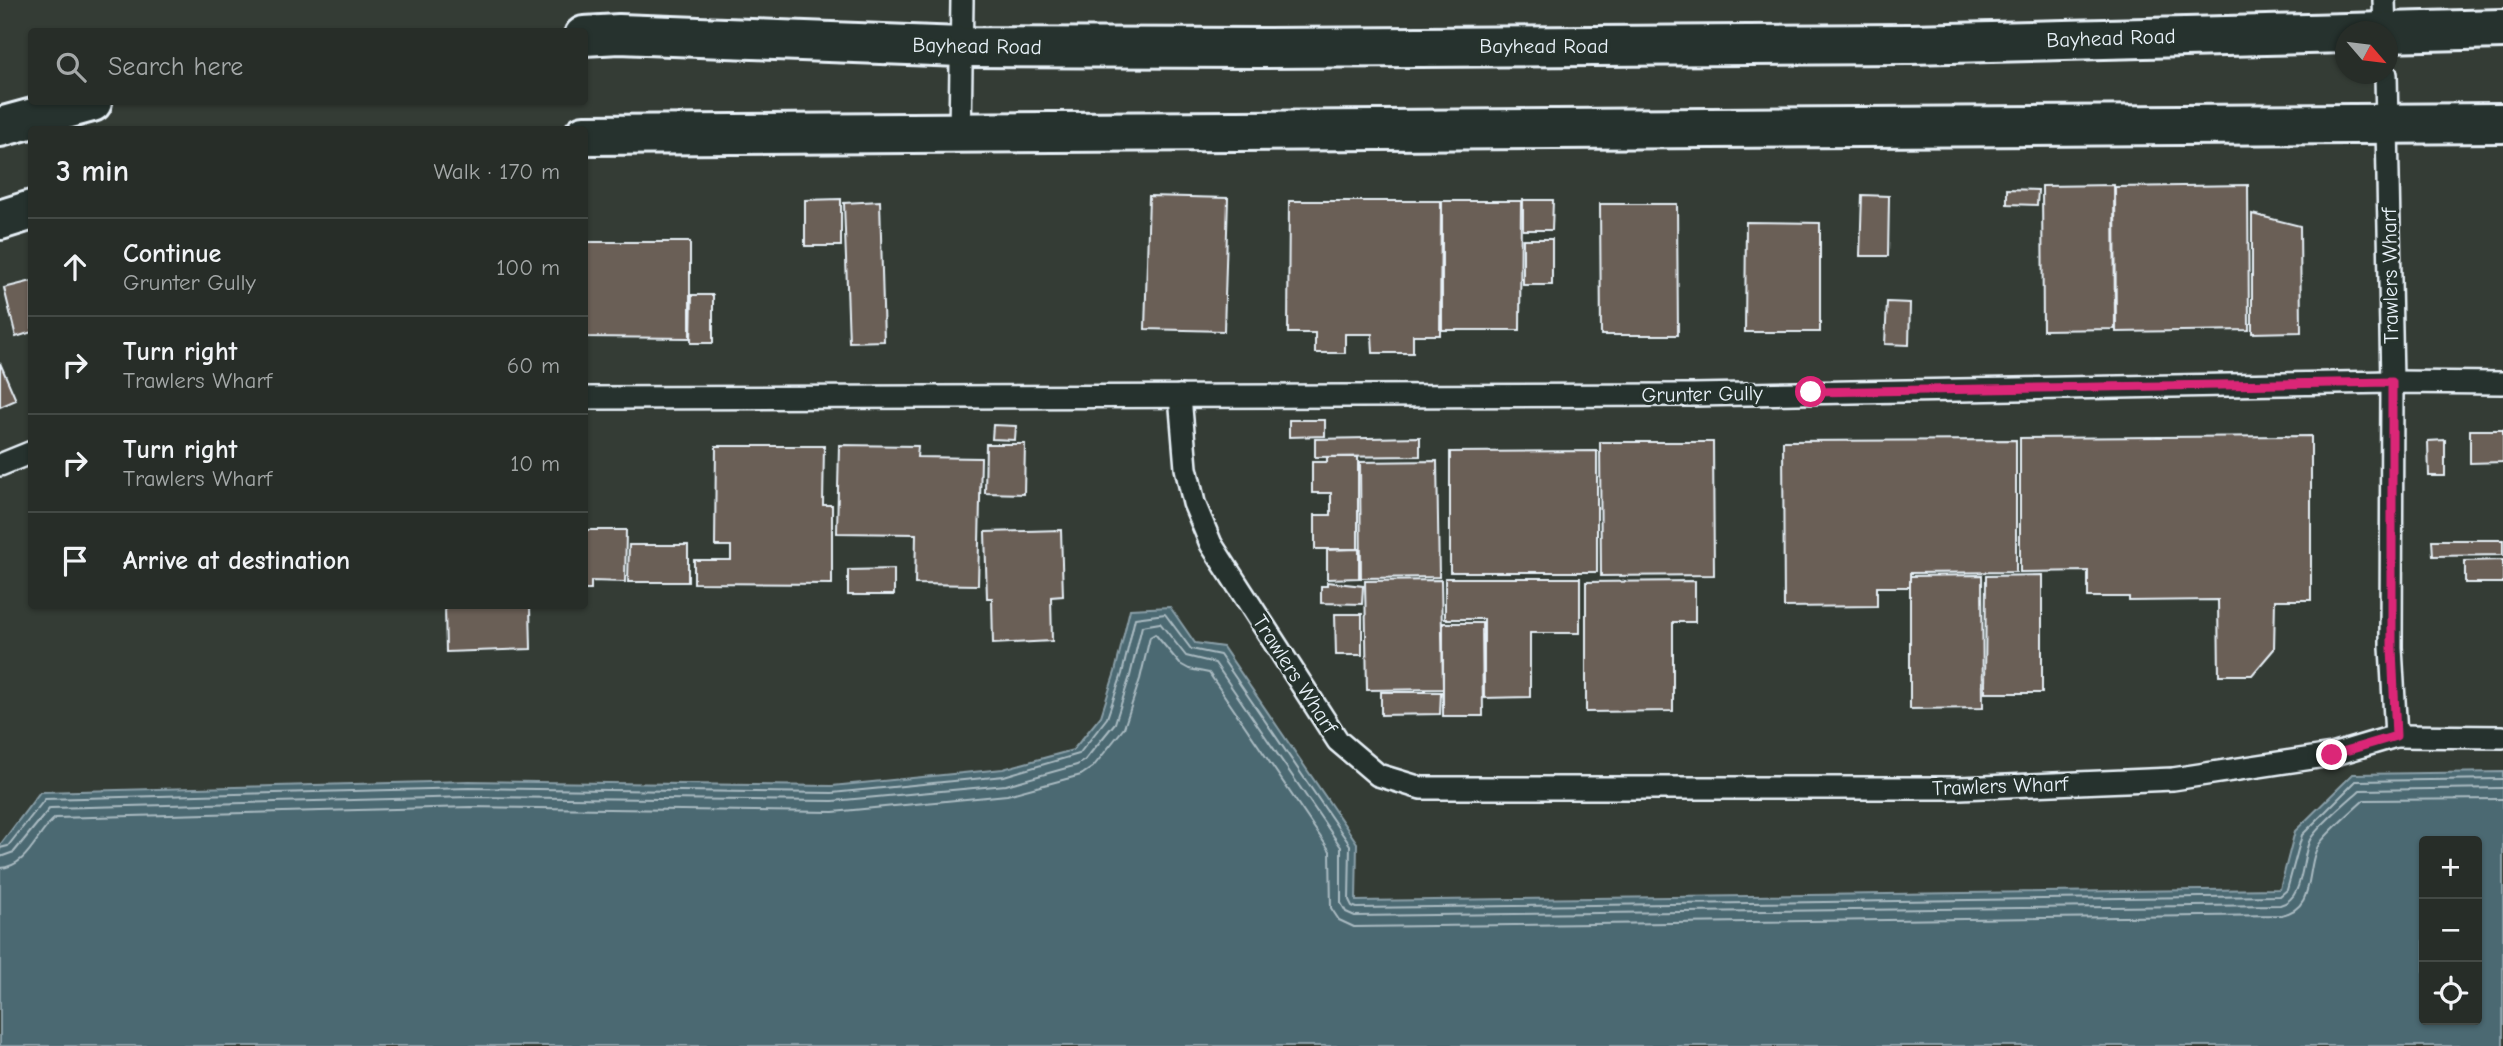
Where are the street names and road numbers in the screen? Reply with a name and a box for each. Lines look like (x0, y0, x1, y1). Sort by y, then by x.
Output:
street label: Bayhead Road (2046, 24, 2176, 52)
street label: Bayhead Road (912, 33, 1042, 59)
street label: Bayhead Road (1479, 34, 1609, 58)
street label: Trawlers Wharf (2377, 207, 2403, 344)
street label: Grunter Gully (1641, 381, 1763, 407)
street label: Trawlers Wharf (1248, 610, 1343, 739)
street label: Trawlers Wharf (1932, 772, 2070, 800)

